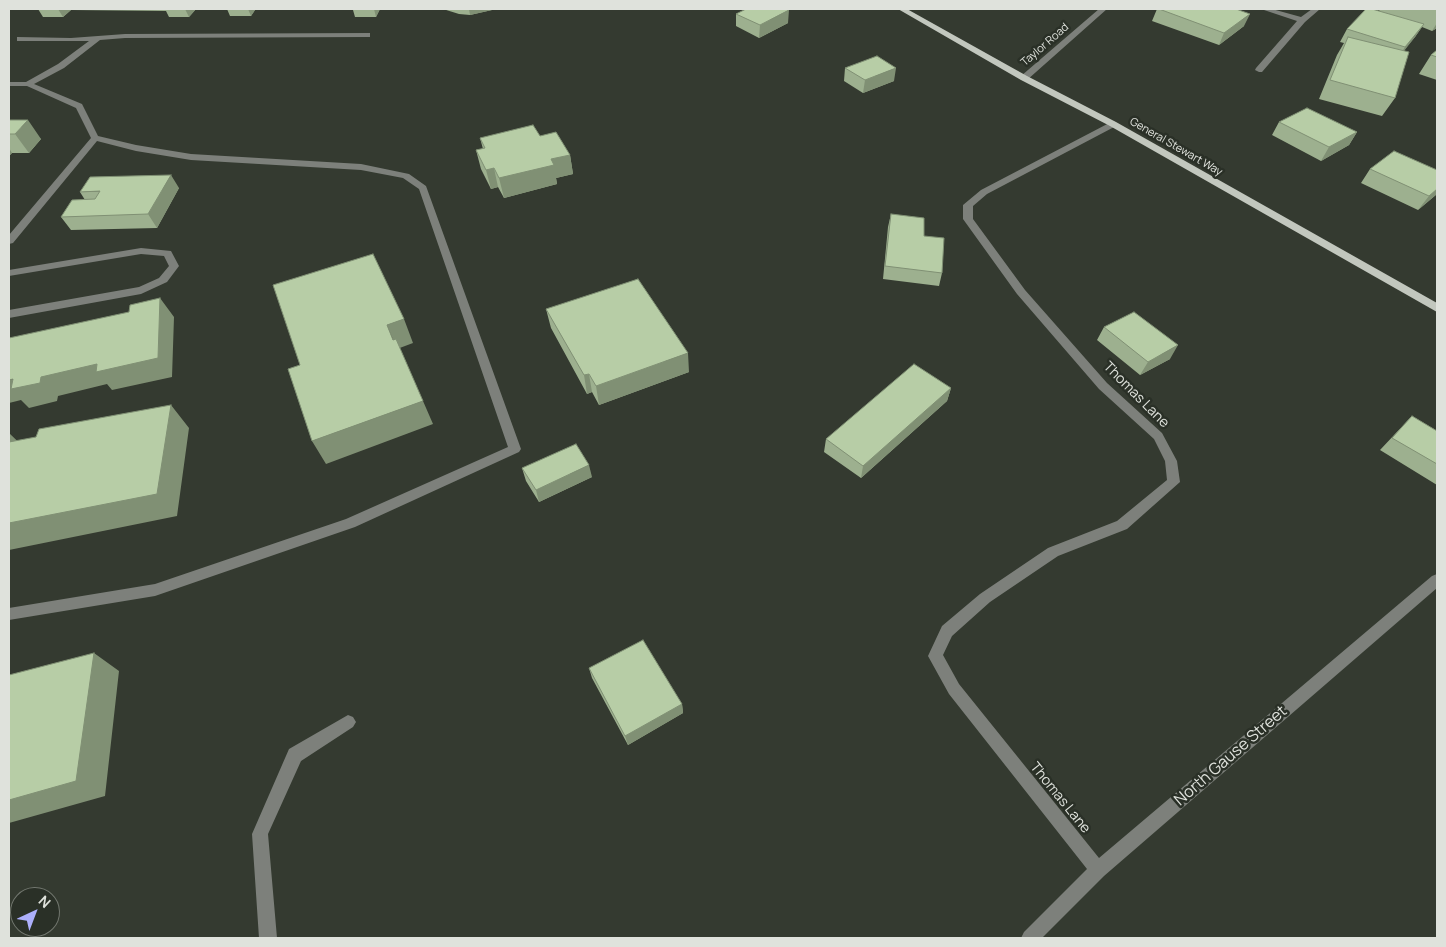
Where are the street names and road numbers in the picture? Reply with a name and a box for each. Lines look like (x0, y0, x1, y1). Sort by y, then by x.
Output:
street label: Taylor Road (1019, 21, 1071, 69)
street label: General Stewart Way (1127, 115, 1225, 179)
street label: Thomas Lane (1100, 359, 1172, 431)
street label: North Gause Street (1171, 702, 1291, 810)
street label: Thomas Lane (1026, 759, 1094, 837)

